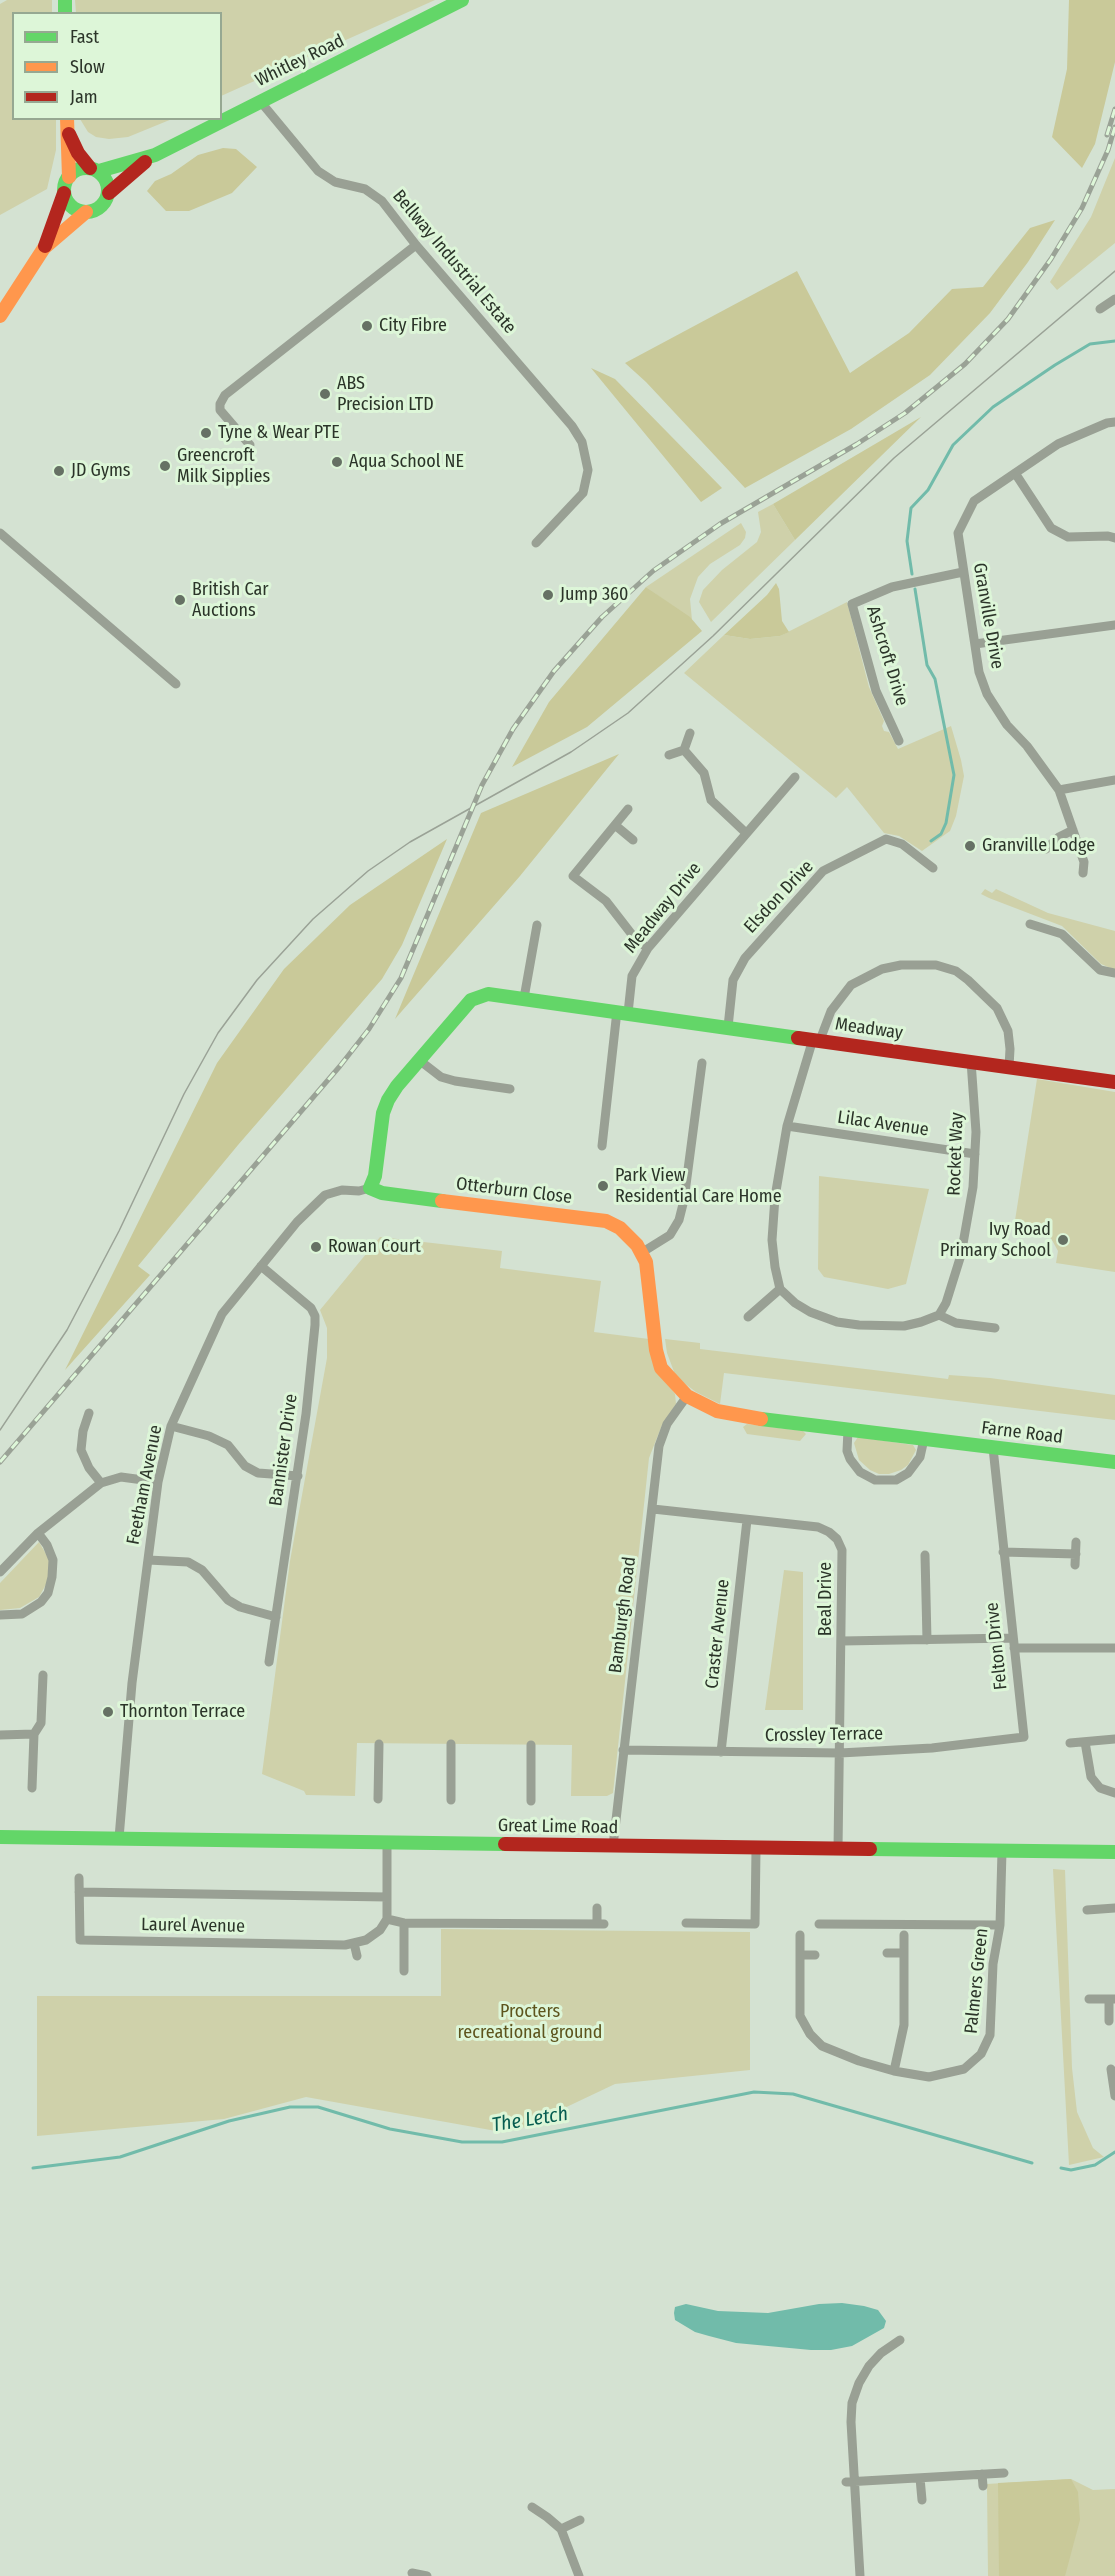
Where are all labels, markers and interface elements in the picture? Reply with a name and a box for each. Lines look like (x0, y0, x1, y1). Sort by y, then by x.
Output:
legend (12, 12, 222, 120)
text: Fast (70, 26, 99, 48)
street label: Whitley Road (252, 30, 348, 92)
text: Slow (70, 56, 105, 78)
text: Jam (70, 86, 98, 108)
street label: Bellway Industrial Estate (388, 186, 520, 338)
place label: City Fibre (379, 315, 447, 337)
marker: City Fibre (360, 319, 374, 333)
place label: ABS Precision LTD (337, 373, 434, 416)
marker: ABS Precision LTD (318, 387, 332, 401)
place label: Tyne & Wear PTE (218, 422, 340, 444)
marker: Tyne & Wear PTE (199, 426, 213, 440)
place label: Greencroft Milk Sipplies (177, 445, 270, 488)
place label: Aqua School NE (349, 451, 464, 473)
marker: Aqua School NE (330, 455, 344, 469)
marker: Greencroft Milk Sipplies (158, 459, 172, 473)
place label: JD Gyms (71, 460, 130, 482)
marker: JD Gyms (52, 464, 66, 478)
street label: Granville Drive (968, 561, 1008, 671)
place label: British Car Auctions (192, 579, 269, 622)
place label: Jump 360 (560, 584, 628, 606)
marker: Jump 360 (541, 588, 555, 602)
marker: British Car Auctions (173, 593, 187, 607)
street label: Ashcroft Drive (862, 603, 912, 709)
place label: Granville Lodge (982, 835, 1095, 857)
marker: Granville Lodge (963, 839, 977, 853)
street label: Elsdon Drive (740, 856, 818, 938)
street label: Meadway Drive (620, 858, 706, 958)
street label: Meadway (834, 1014, 904, 1044)
street label: Lilac Avenue (836, 1107, 930, 1141)
street label: Rocket Way (944, 1112, 968, 1196)
place label: Park View Residential Care Home (615, 1165, 782, 1208)
street label: Otterburn Close (455, 1173, 573, 1209)
marker: Park View Residential Care Home (596, 1179, 610, 1193)
place label: Ivy Road Primary School (940, 1219, 1051, 1262)
marker: Ivy Road Primary School (1056, 1233, 1070, 1247)
place label: Rowan Court (328, 1236, 421, 1258)
marker: Rowan Court (309, 1240, 323, 1254)
street label: Bannister Drive (265, 1393, 303, 1507)
street label: Farne Road (980, 1417, 1064, 1449)
street label: Feetham Avenue (123, 1423, 167, 1547)
street label: Bamburgh Road (605, 1556, 641, 1674)
street label: Beal Drive (815, 1562, 837, 1636)
street label: Craster Avenue (702, 1578, 734, 1690)
street label: Felton Drive (982, 1601, 1012, 1691)
place label: Thornton Terrace (120, 1701, 245, 1723)
marker: Thornton Terrace (101, 1705, 115, 1719)
street label: Crossley Terrace (765, 1723, 883, 1747)
street label: Great Lime Road (498, 1815, 618, 1839)
street label: Laurel Avenue (141, 1914, 245, 1938)
street label: Palmers Green (961, 1927, 993, 2035)
park label: Procters recreational ground (458, 2001, 602, 2044)
water label: The Letch (490, 2102, 570, 2138)

